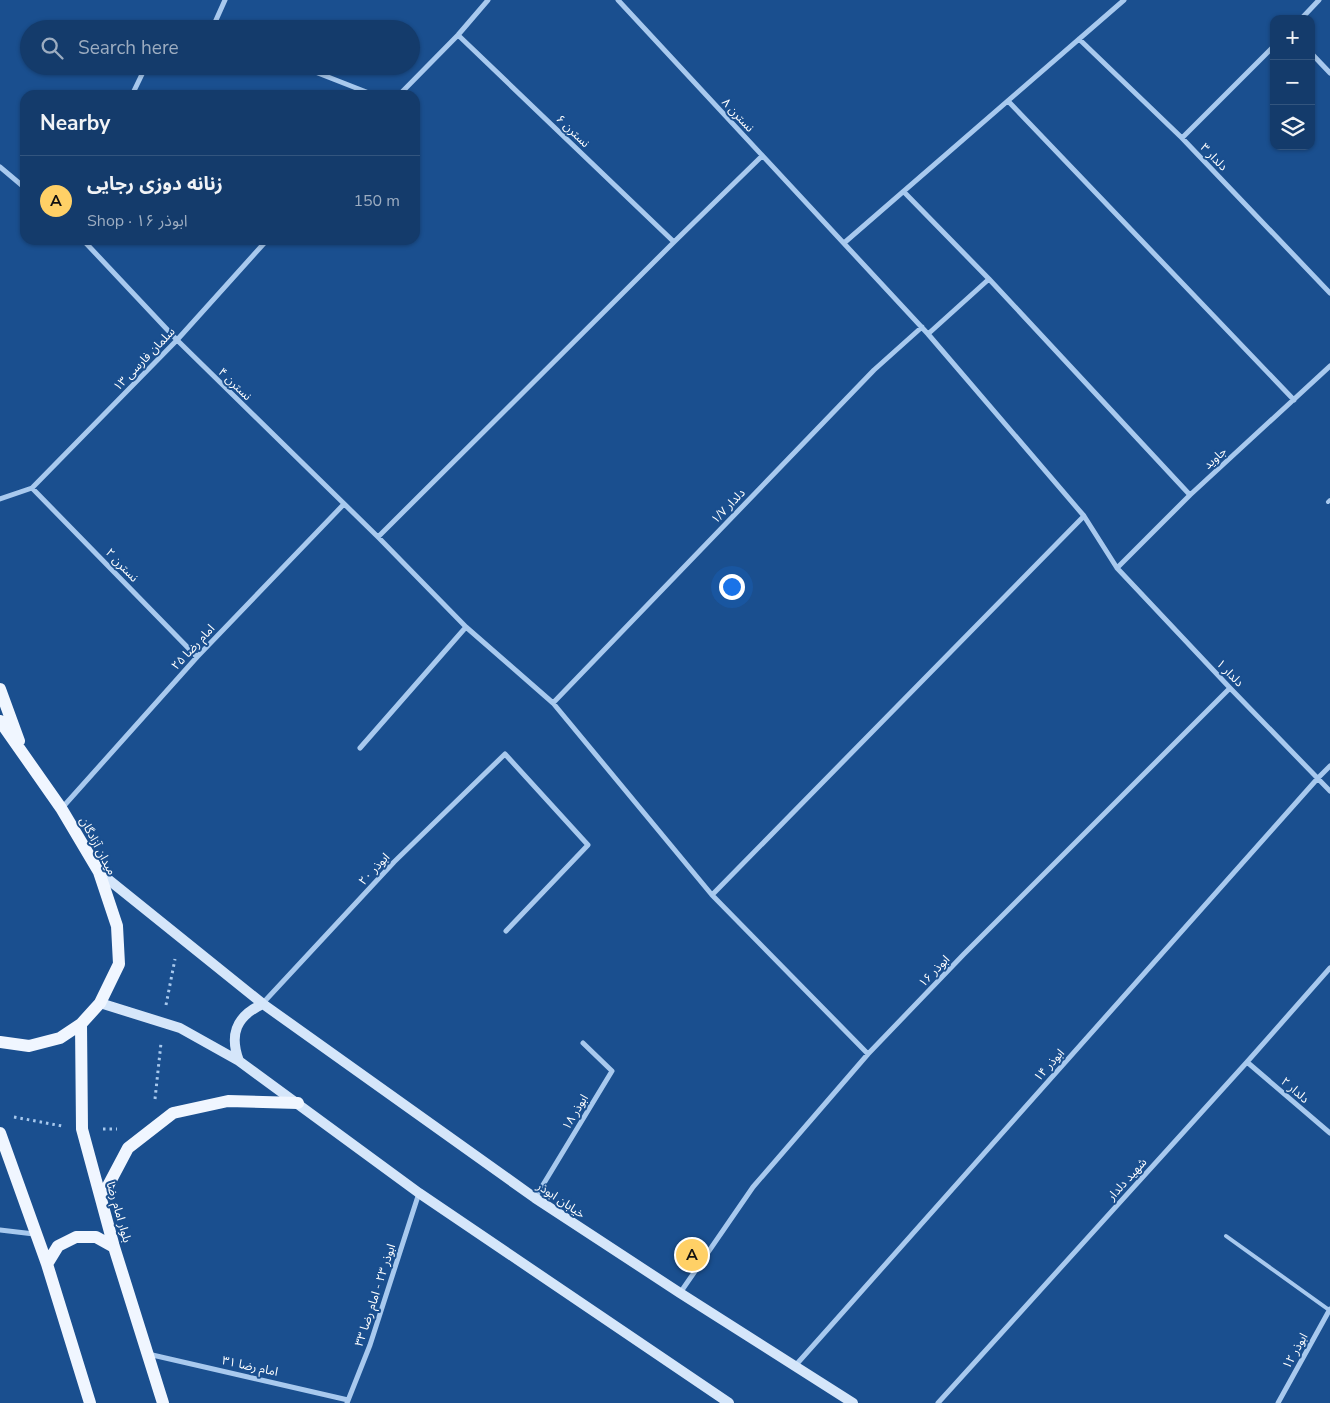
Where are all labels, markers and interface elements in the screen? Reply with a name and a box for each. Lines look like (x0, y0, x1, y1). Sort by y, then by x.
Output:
map controls (1270, 15, 1315, 150)
button: + (1270, 15, 1315, 60)
search box (20, 20, 420, 75)
icon: search (38, 34, 66, 62)
text: Search here (78, 35, 179, 61)
button: − (1270, 60, 1315, 105)
street label: نسترن ۸ (718, 95, 758, 135)
button: layers (1270, 105, 1315, 150)
text: Nearby (40, 109, 110, 137)
street label: نسترن ۶ (553, 111, 593, 151)
street label: دلدار ۳ (1197, 140, 1231, 174)
text: زنانه دوزی رجایی (87, 171, 223, 197)
text: A (50, 190, 62, 212)
text: 150 m (353, 190, 400, 212)
text: Shop · ابوذر ۱۶ (87, 210, 188, 232)
street label: ۱۳ سلمان فارسی (110, 324, 178, 394)
street label: نسترن ۴ (215, 364, 255, 404)
street label: جاوید (1200, 443, 1230, 473)
street label: دلدار ۱/۷ (707, 485, 749, 527)
street label: نسترن ۲ (102, 545, 142, 585)
your location (719, 574, 745, 600)
street label: امام رضا ۲۵ (168, 621, 219, 674)
street label: دلدار ۱ (1213, 656, 1247, 690)
street label: میدان آزادگان (76, 814, 120, 878)
street label: ابوذر ۲۰ (355, 849, 393, 889)
street label: ابوذر ۱۶ (915, 951, 953, 990)
street label: ابوذر ۱۴ (1030, 1045, 1068, 1085)
street label: دلدار ۲ (1278, 1073, 1313, 1107)
street label: ابوذر ۱۸ (558, 1091, 592, 1133)
street label: شهید دلدار (1103, 1154, 1150, 1204)
street label: خیابان ابوذر (533, 1177, 588, 1222)
street label: بلوار امام رضا (102, 1180, 135, 1245)
pin: A (676, 1236, 708, 1274)
street label: ابوذر ۲۳ - امام رضا ۳۳ (351, 1242, 400, 1349)
street label: ابوذر ۱۲ (1279, 1330, 1311, 1372)
street label: امام رضا ۳۱ (220, 1352, 280, 1381)

